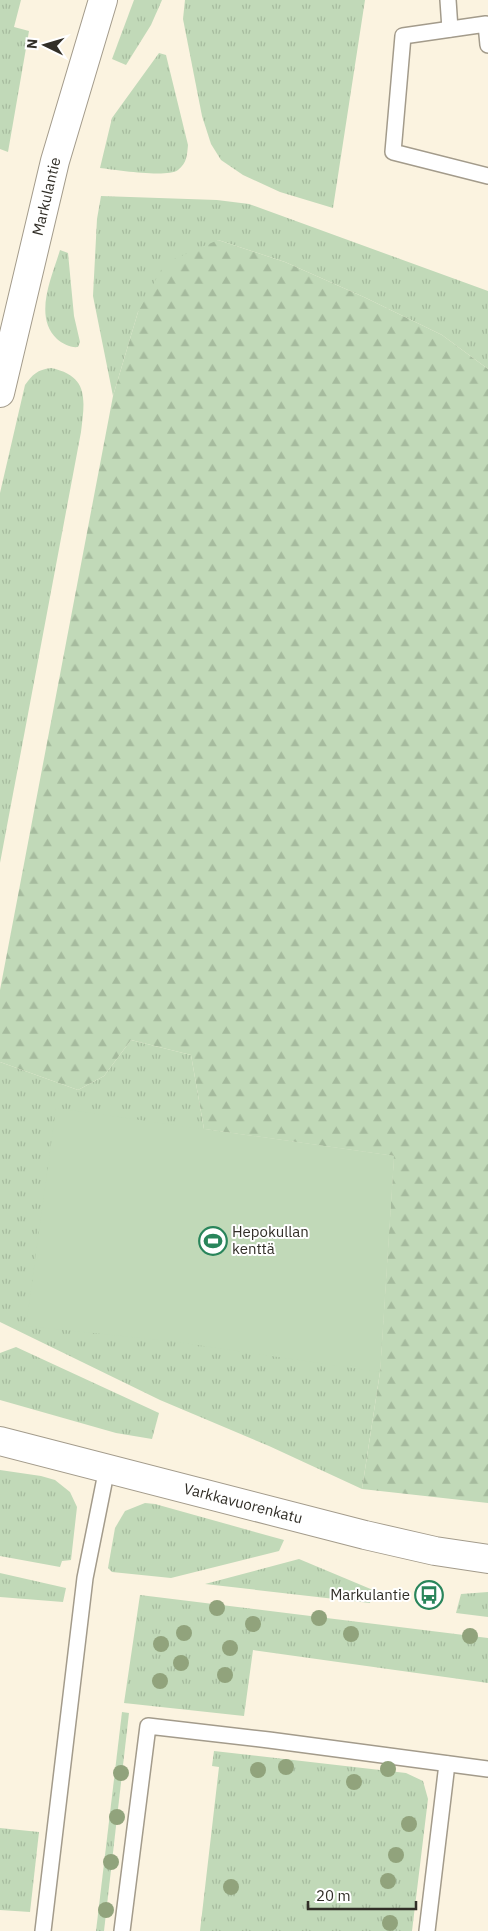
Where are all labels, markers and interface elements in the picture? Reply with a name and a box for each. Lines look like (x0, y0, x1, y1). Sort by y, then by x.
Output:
north arrow (20, 20, 70, 70)
text: N (23, 38, 41, 50)
street label: Markulantie (28, 155, 65, 237)
place label: Hepokullan kenttä (232, 1222, 309, 1258)
sports icon: Hepokullan kenttä (198, 1226, 228, 1256)
street label: Varkkavuorenkatu (182, 1479, 305, 1528)
bus stop icon: Markulantie (414, 1580, 444, 1610)
place label: Markulantie (330, 1585, 410, 1604)
scale bar (308, 1878, 416, 1910)
text: 20 m (316, 1886, 351, 1905)

